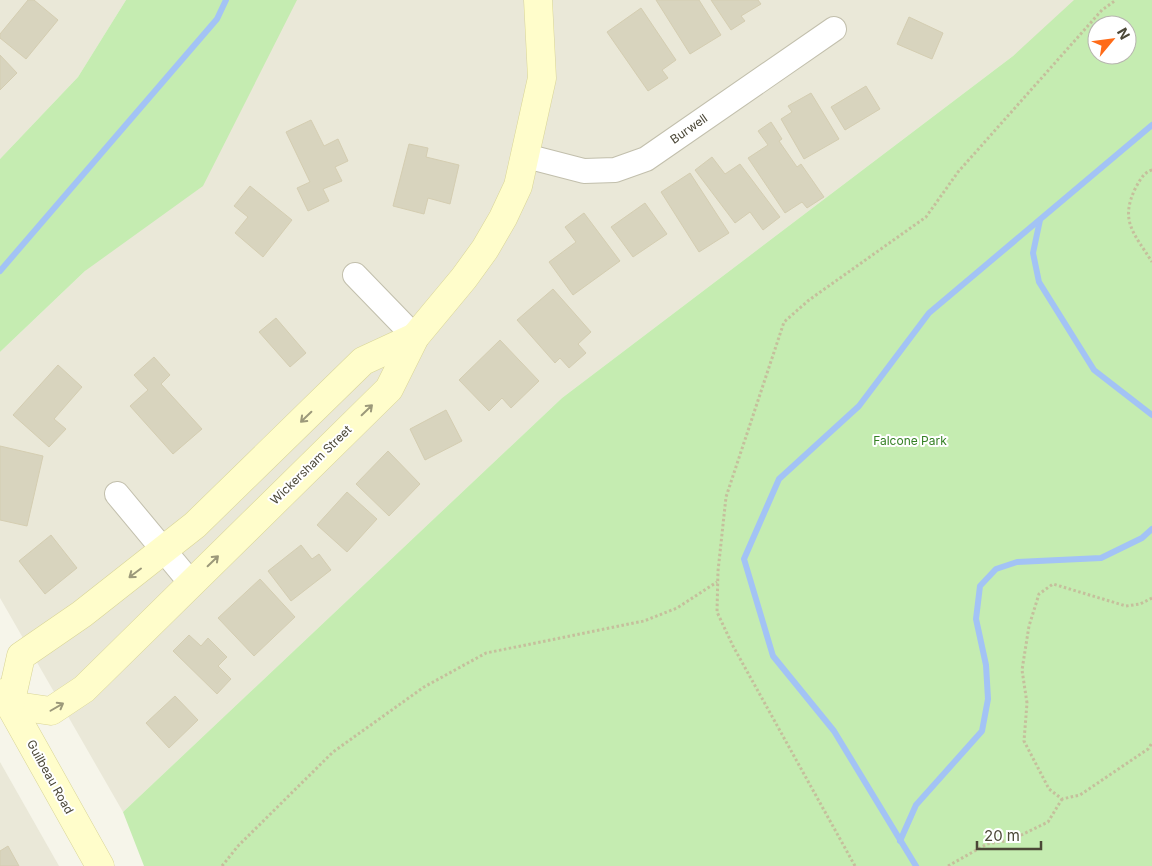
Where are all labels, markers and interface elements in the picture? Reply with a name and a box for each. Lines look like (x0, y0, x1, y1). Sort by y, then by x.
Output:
north arrow (1087, 15, 1137, 65)
text: N (1114, 25, 1134, 42)
street label: Burwell (667, 110, 710, 147)
one-way arrow (361, 404, 373, 417)
one-way arrow (300, 411, 313, 423)
street label: Wickersham Street (267, 422, 355, 507)
park label: Falcone Park (873, 433, 947, 448)
one-way arrow (207, 555, 220, 567)
one-way arrow (129, 568, 142, 579)
one-way arrow (49, 701, 63, 711)
street label: Guilbeau Road (24, 737, 77, 816)
scale bar (977, 818, 1041, 850)
text: 20 m (984, 826, 1020, 845)

